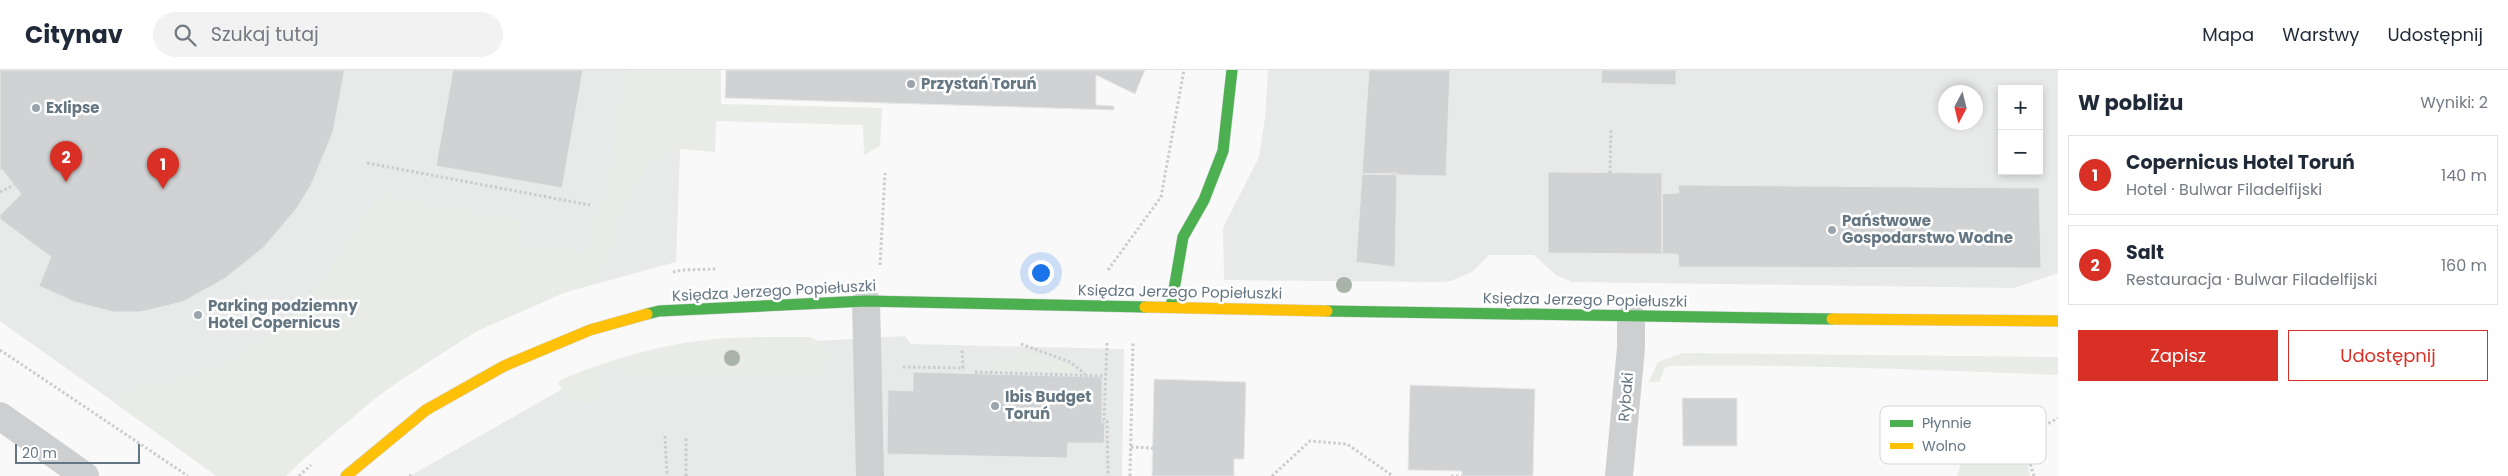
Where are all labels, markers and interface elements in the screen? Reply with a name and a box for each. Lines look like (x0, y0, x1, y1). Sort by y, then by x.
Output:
search box (153, 12, 503, 57)
text: Citynav (25, 18, 123, 51)
icon: search (171, 21, 199, 49)
text: Szukaj tutaj (211, 21, 319, 48)
text: Mapa (2202, 22, 2254, 47)
text: Warstwy (2282, 22, 2359, 47)
text: Udostępnij (2387, 22, 2483, 47)
place label: Przystań Toruń (921, 73, 1037, 94)
marker: Przystań Toruń (905, 78, 917, 90)
north arrow (1938, 85, 1983, 130)
map controls (1998, 85, 2043, 175)
button: + (1998, 85, 2043, 130)
text: W pobliżu (2078, 88, 2183, 117)
text: Wyniki: 2 (2420, 91, 2488, 114)
place label: Exlipse (46, 97, 100, 118)
marker: Exlipse (30, 102, 42, 114)
button: − (1998, 130, 2043, 175)
pin: 2 (50, 141, 82, 182)
pin: 1 (147, 148, 179, 189)
text: Copernicus Hotel Toruń (2126, 149, 2355, 176)
text: 1 (2092, 164, 2098, 187)
text: 140 m (2441, 164, 2487, 187)
text: Hotel · Bulwar Filadelfijski (2126, 178, 2322, 201)
place label: Państwowe Gospodarstwo Wodne (1842, 210, 2013, 248)
marker: Państwowe Gospodarstwo Wodne (1826, 224, 1838, 236)
text: Salt (2126, 239, 2164, 266)
text: 2 (2090, 254, 2100, 277)
text: 160 m (2441, 254, 2487, 277)
your location (1028, 260, 1054, 286)
text: Restauracja · Bulwar Filadelfijski (2126, 268, 2377, 291)
street label: Księdza Jerzego Popiełuszki (671, 275, 877, 306)
street label: Księdza Jerzego Popiełuszki (1078, 279, 1282, 304)
street label: Księdza Jerzego Popiełuszki (1483, 287, 1687, 312)
place label: Parking podziemny Hotel Copernicus (208, 295, 358, 333)
marker: Parking podziemny Hotel Copernicus (192, 309, 204, 321)
button: Zapisz (2078, 330, 2278, 381)
button: Udostępnij (2288, 330, 2488, 381)
street label: Rybaki (1613, 372, 1638, 422)
place label: Ibis Budget Toruń (1005, 386, 1091, 424)
marker: Ibis Budget Toruń (989, 400, 1001, 412)
legend (1880, 406, 2046, 464)
text: Płynnie (1922, 413, 1972, 433)
text: Wolno (1922, 436, 1966, 456)
scale bar (15, 441, 140, 464)
text: 20 m (22, 443, 57, 463)

